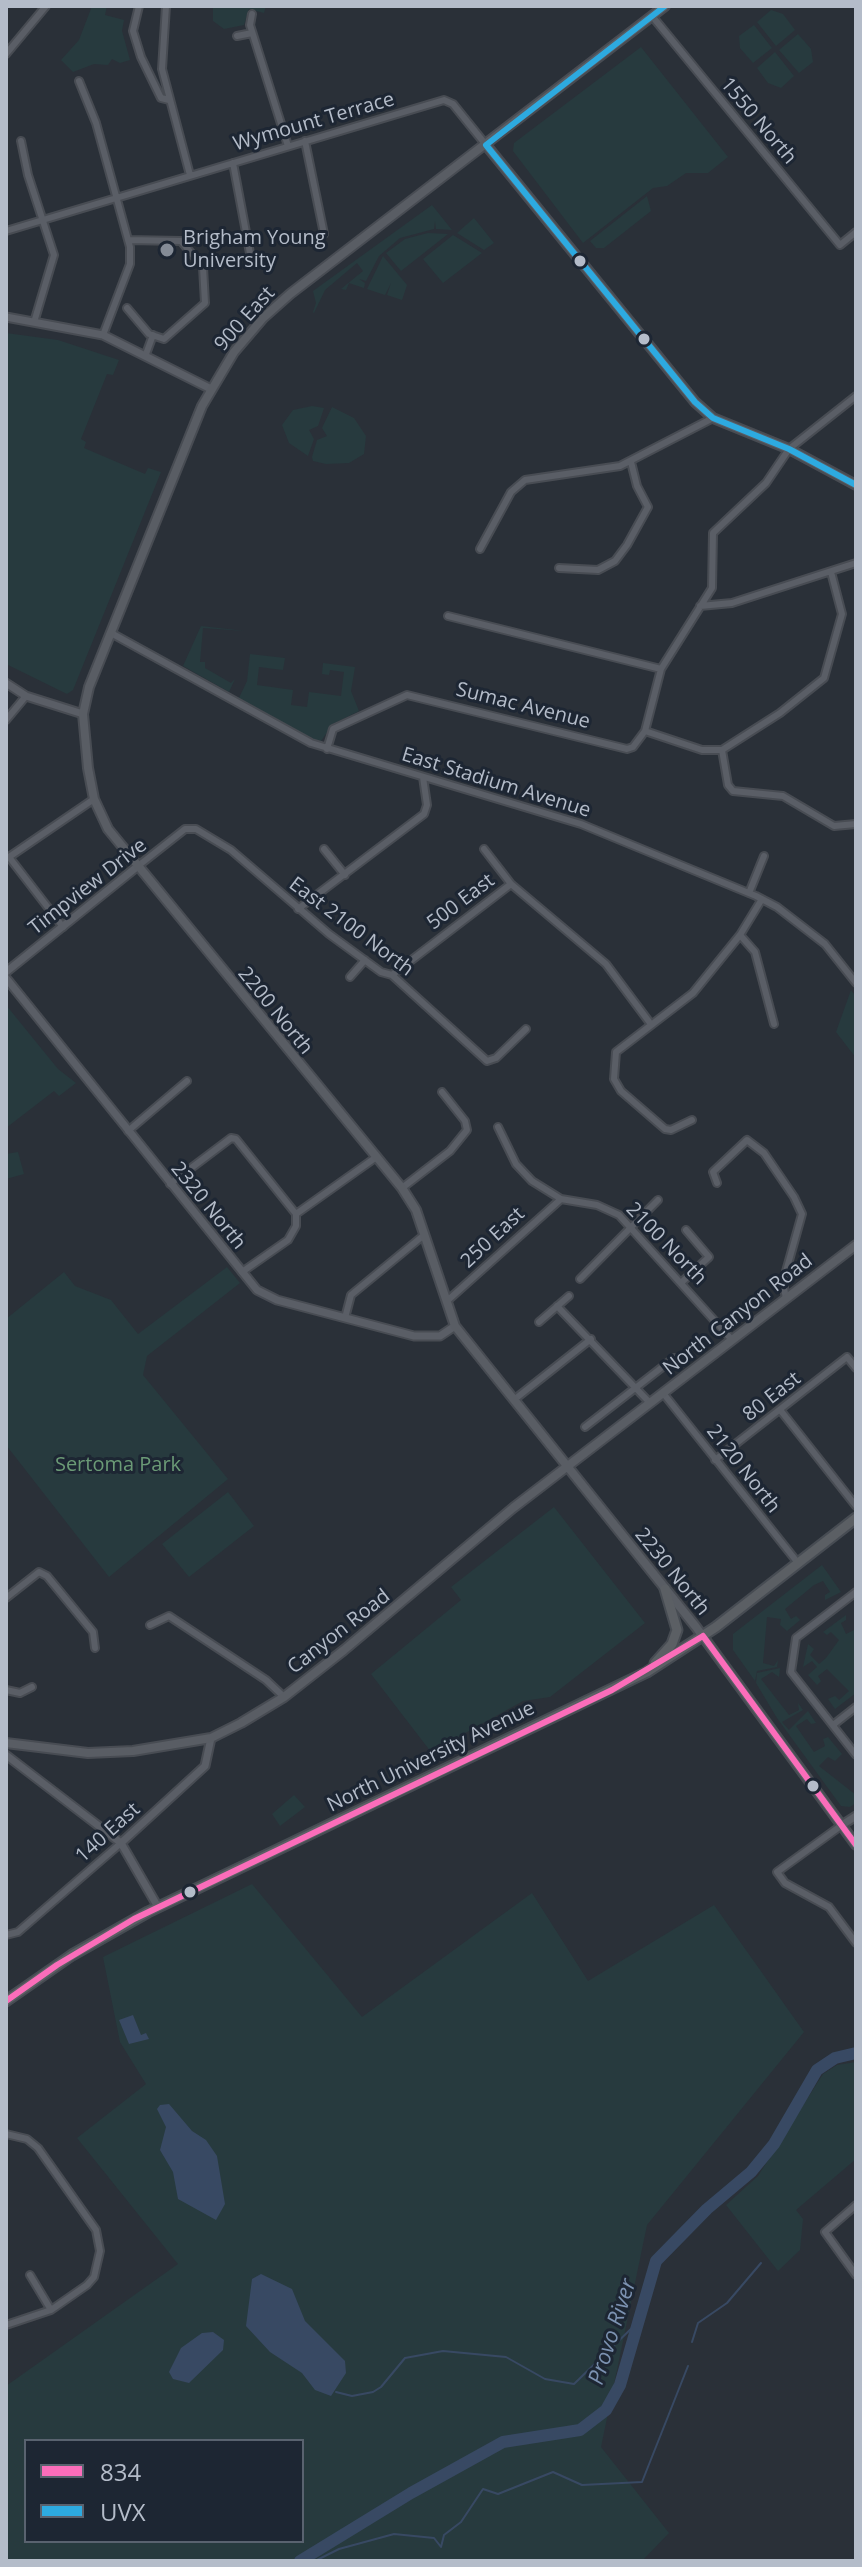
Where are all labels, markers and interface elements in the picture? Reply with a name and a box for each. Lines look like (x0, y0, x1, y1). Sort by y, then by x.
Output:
street label: 1550 North (715, 73, 801, 169)
street label: Wymount Terrace (231, 88, 397, 156)
place label: Brigham Young University (183, 226, 326, 273)
marker: Brigham Young University (158, 241, 176, 259)
unlabelled marker (572, 253, 588, 269)
street label: 900 East (210, 282, 280, 356)
unlabelled marker (636, 331, 652, 347)
street label: Sumac Avenue (454, 678, 592, 734)
street label: East Stadium Avenue (399, 743, 593, 823)
street label: Timpview Drive (24, 834, 152, 940)
street label: 500 East (422, 869, 500, 935)
street label: East 2100 North (284, 872, 418, 982)
street label: 2200 North (232, 962, 318, 1060)
street label: 2320 North (165, 1157, 251, 1255)
street label: 2100 North (621, 1198, 711, 1290)
street label: 250 East (456, 1202, 530, 1274)
street label: North Canyon Road (658, 1249, 818, 1381)
street label: 80 East (738, 1367, 806, 1427)
street label: 2120 North (701, 1420, 785, 1518)
park label: Sertoma Park (55, 1453, 181, 1477)
street label: 2230 North (629, 1523, 715, 1621)
street label: Canyon Road (283, 1585, 395, 1679)
street label: North University Avenue (323, 1696, 539, 1818)
unlabelled marker (805, 1778, 821, 1794)
street label: 140 East (71, 1798, 145, 1868)
unlabelled marker (182, 1884, 198, 1900)
water label: Provo River (584, 2276, 642, 2388)
legend (24, 2439, 304, 2543)
text: 834 (100, 2455, 141, 2488)
text: UVX (100, 2495, 146, 2528)

